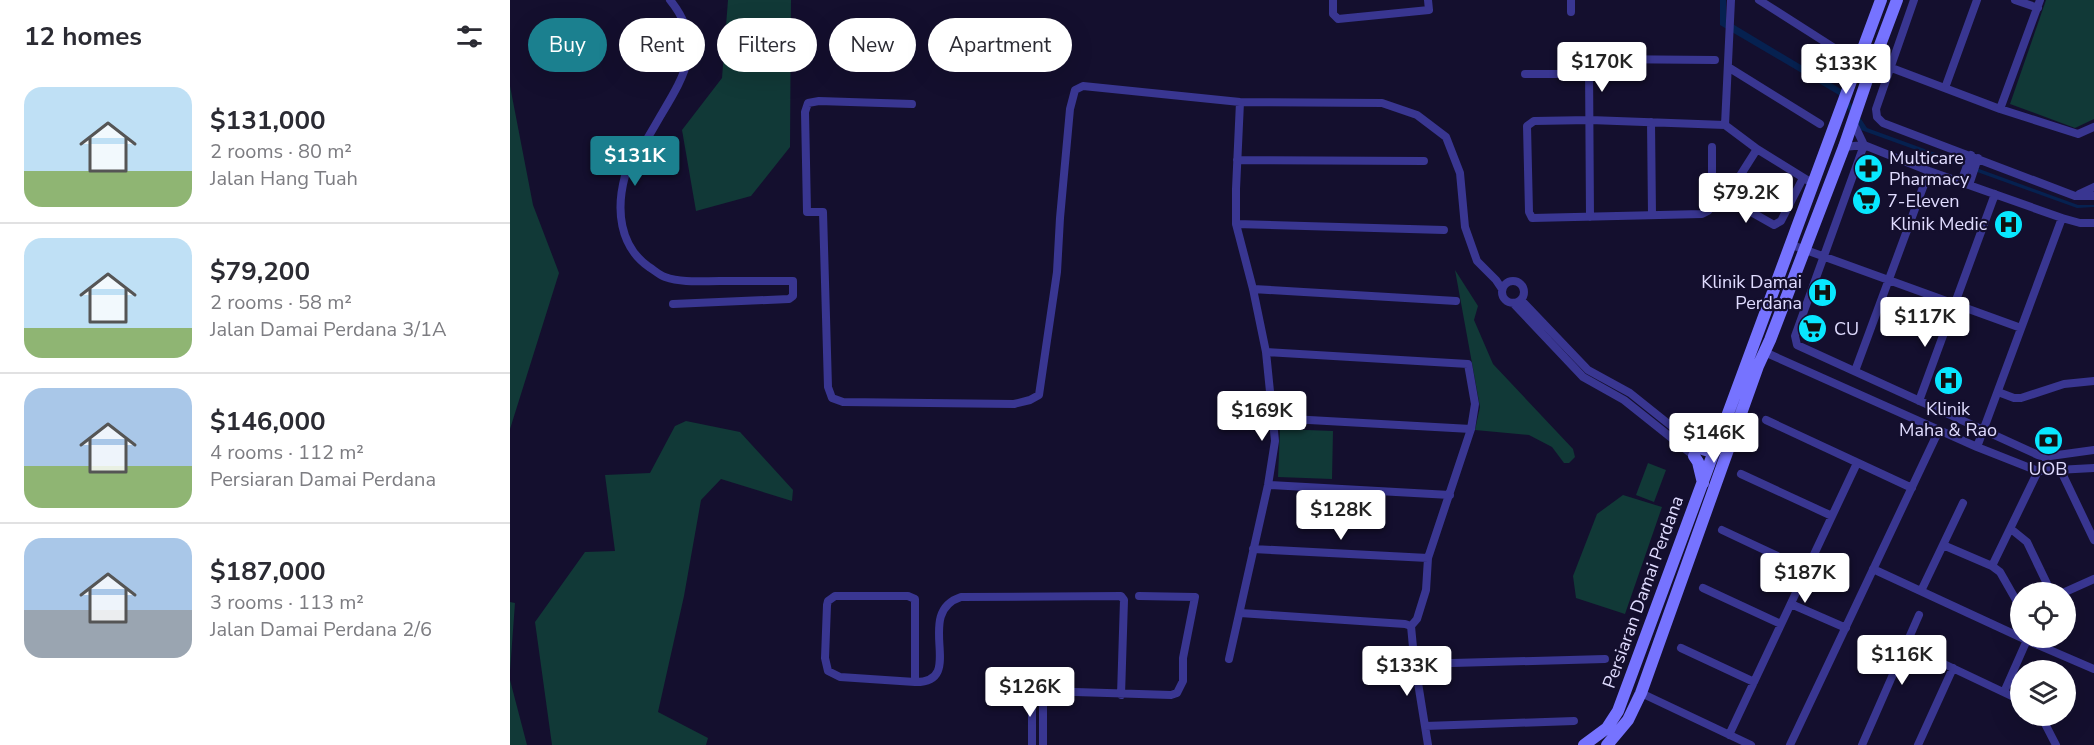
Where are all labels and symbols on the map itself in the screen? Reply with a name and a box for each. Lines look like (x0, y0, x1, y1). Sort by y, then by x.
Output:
pin: $170K (1560, 42, 1644, 93)
pin: $133K (1804, 44, 1888, 95)
pin: $131K (593, 136, 677, 187)
place label: Multicare Pharmacy (1889, 146, 1970, 191)
pharmacy icon: Multicare Pharmacy (1852, 152, 1884, 184)
pin: $79.2K (1697, 173, 1795, 224)
supermarket icon: 7-Eleven (1850, 185, 1882, 217)
place label: 7-Eleven (1887, 189, 1960, 213)
hospital icon: Klinik Medic (1992, 208, 2024, 240)
place label: Klinik Medic (1890, 212, 1987, 236)
place label: Klinik Damai Perdana (1701, 270, 1802, 315)
hospital icon: Klinik Damai Perdana (1807, 276, 1839, 308)
pin: $117K (1883, 297, 1967, 348)
supermarket icon: CU (1797, 313, 1829, 345)
place label: CU (1834, 317, 1859, 341)
hospital icon: Klinik Maha & Rao (1932, 364, 1964, 396)
pin: $169K (1220, 391, 1304, 442)
place label: Klinik Maha & Rao (1899, 397, 1997, 442)
pin: $146K (1672, 413, 1756, 464)
bank icon: UOB (2032, 424, 2064, 456)
place label: UOB (2028, 457, 2068, 481)
pin: $128K (1299, 490, 1383, 541)
street label: Persiaran Damai Perdana (1597, 492, 1689, 692)
pin: $187K (1763, 553, 1847, 604)
pin: $116K (1860, 635, 1944, 686)
pin: $133K (1365, 646, 1449, 697)
pin: $126K (988, 667, 1072, 718)

